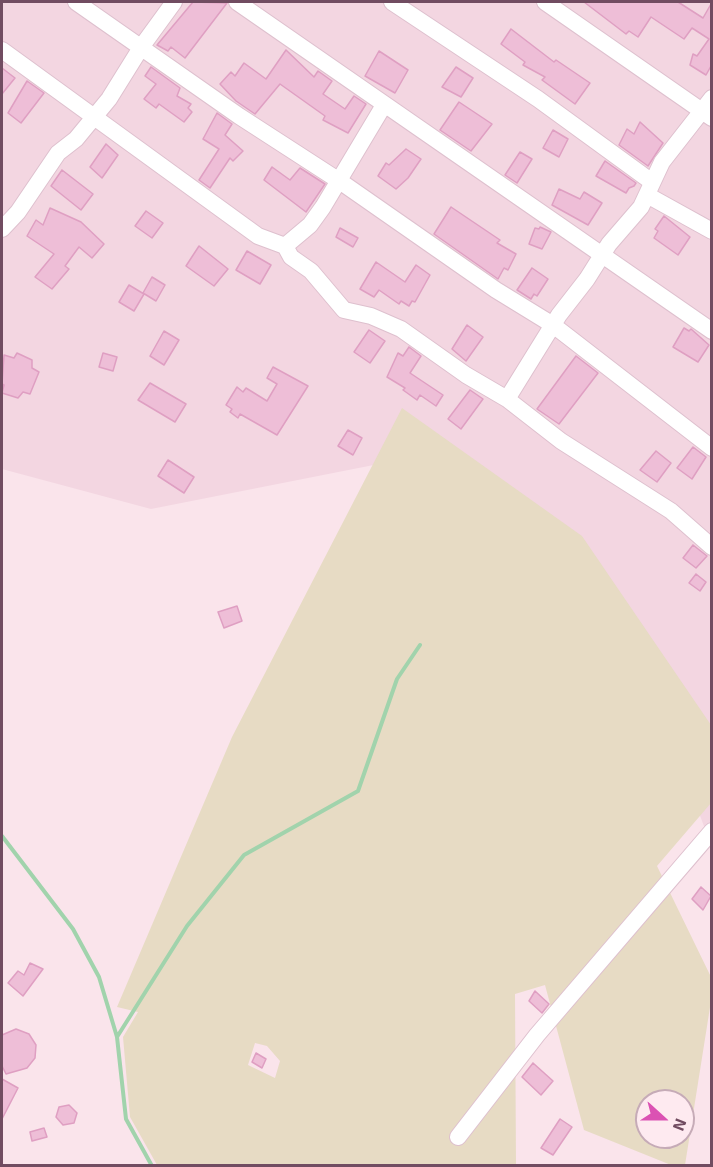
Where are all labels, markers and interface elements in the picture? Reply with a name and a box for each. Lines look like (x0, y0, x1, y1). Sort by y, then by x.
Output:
north arrow (635, 1089, 695, 1149)
text: N (669, 1116, 691, 1134)

